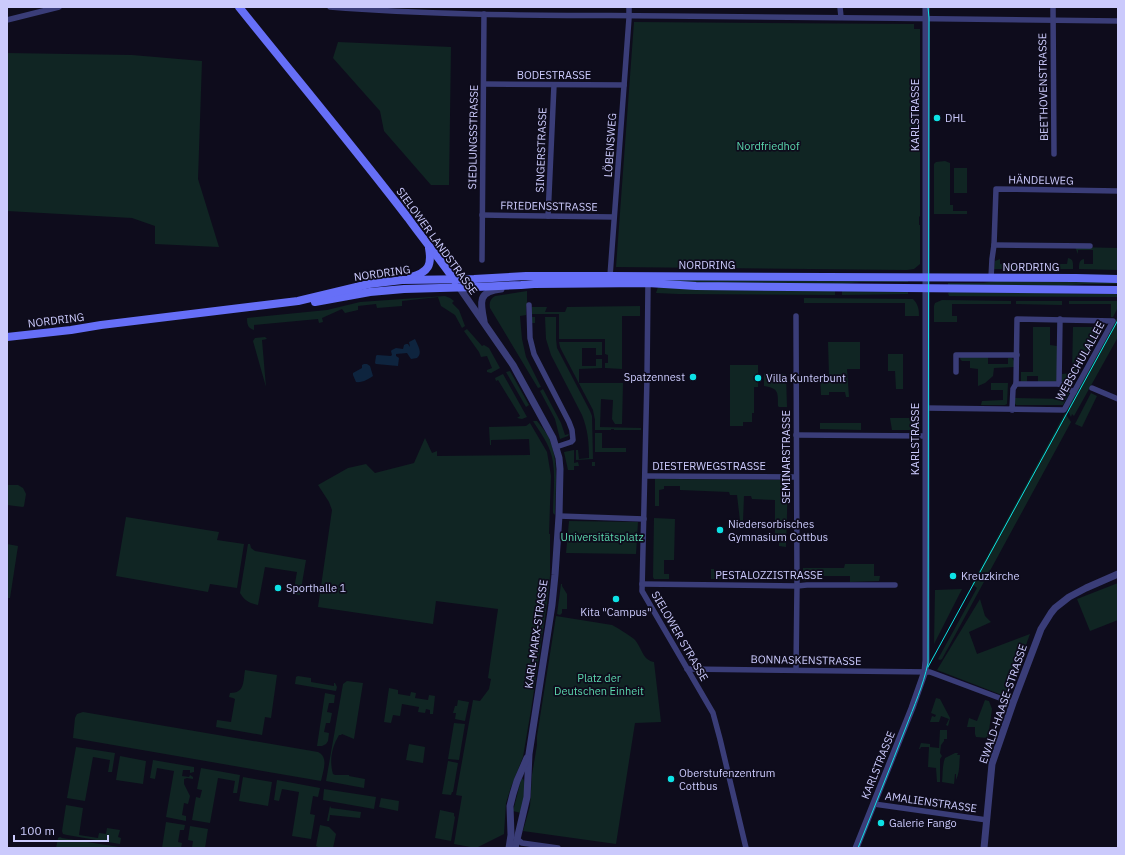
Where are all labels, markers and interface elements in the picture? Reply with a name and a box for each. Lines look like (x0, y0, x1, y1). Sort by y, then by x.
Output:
street label: BEETHOVENSTRASSE (1035, 33, 1051, 141)
street label: BODESTRASSE (517, 68, 591, 82)
street label: KARLSTRASSE (908, 79, 922, 151)
street label: SIEDLUNGSSTRASSE (465, 85, 481, 189)
street label: SINGERSTRASSE (533, 107, 549, 193)
place label: DHL (945, 111, 966, 125)
street label: LÖBENSWEG (601, 112, 619, 178)
marker: DHL (932, 113, 942, 123)
park label: Nordfriedhof (737, 139, 800, 153)
street label: HÄNDELWEG (1008, 172, 1074, 188)
street label: SIELOWER LANDSTRASSE (393, 184, 481, 298)
street label: FRIEDENSSTRASSE (500, 198, 598, 214)
street label: NORDRING (679, 258, 735, 272)
street label: NORDRING (1003, 260, 1059, 274)
street label: NORDRING (353, 262, 411, 284)
street label: NORDRING (27, 310, 85, 330)
street label: WEBSCHULALLEE (1052, 319, 1108, 403)
place label: Spatzennest (624, 370, 685, 384)
place label: Villa Kunterbunt (766, 371, 846, 385)
marker: Spatzennest (688, 372, 698, 382)
marker: Villa Kunterbunt (753, 373, 763, 383)
street label: KARLSTRASSE (908, 403, 922, 475)
street label: SEMINARSTRASSE (779, 410, 793, 504)
street label: DIESTERWEGSTRASSE (652, 459, 766, 473)
place label: Niedersorbisches Gymnasium Cottbus (728, 517, 828, 544)
marker: Niedersorbisches Gymnasium Cottbus (715, 525, 725, 535)
park label: Universitätsplatz (560, 530, 644, 544)
street label: PESTALOZZISTRASSE (715, 568, 823, 582)
place label: Kreuzkirche (961, 569, 1020, 583)
marker: Kreuzkirche (948, 571, 958, 581)
street label: KARL-MARX-STRASSE (521, 579, 551, 689)
place label: Sporthalle 1 (286, 581, 347, 595)
marker: Sporthalle 1 (273, 583, 283, 593)
street label: SIELOWER STRASSE (649, 588, 711, 684)
marker: Kita "Campus" (611, 594, 621, 604)
place label: Kita "Campus" (580, 605, 652, 619)
street label: EWALD-HAASE-STRASSE (976, 642, 1030, 766)
street label: BONNASKENSTRASSE (750, 652, 862, 668)
park label: Platz der Deutschen Einheit (554, 671, 644, 698)
street label: KARLSTRASSE (858, 729, 898, 801)
place label: Oberstufenzentrum Cottbus (679, 766, 775, 793)
marker: Oberstufenzentrum Cottbus (666, 774, 676, 784)
street label: AMALIENSTRASSE (884, 789, 978, 815)
place label: Galerie Fango (889, 816, 957, 830)
scale bar (14, 817, 108, 843)
marker: Galerie Fango (876, 818, 886, 828)
text: 100 m (20, 823, 55, 838)

